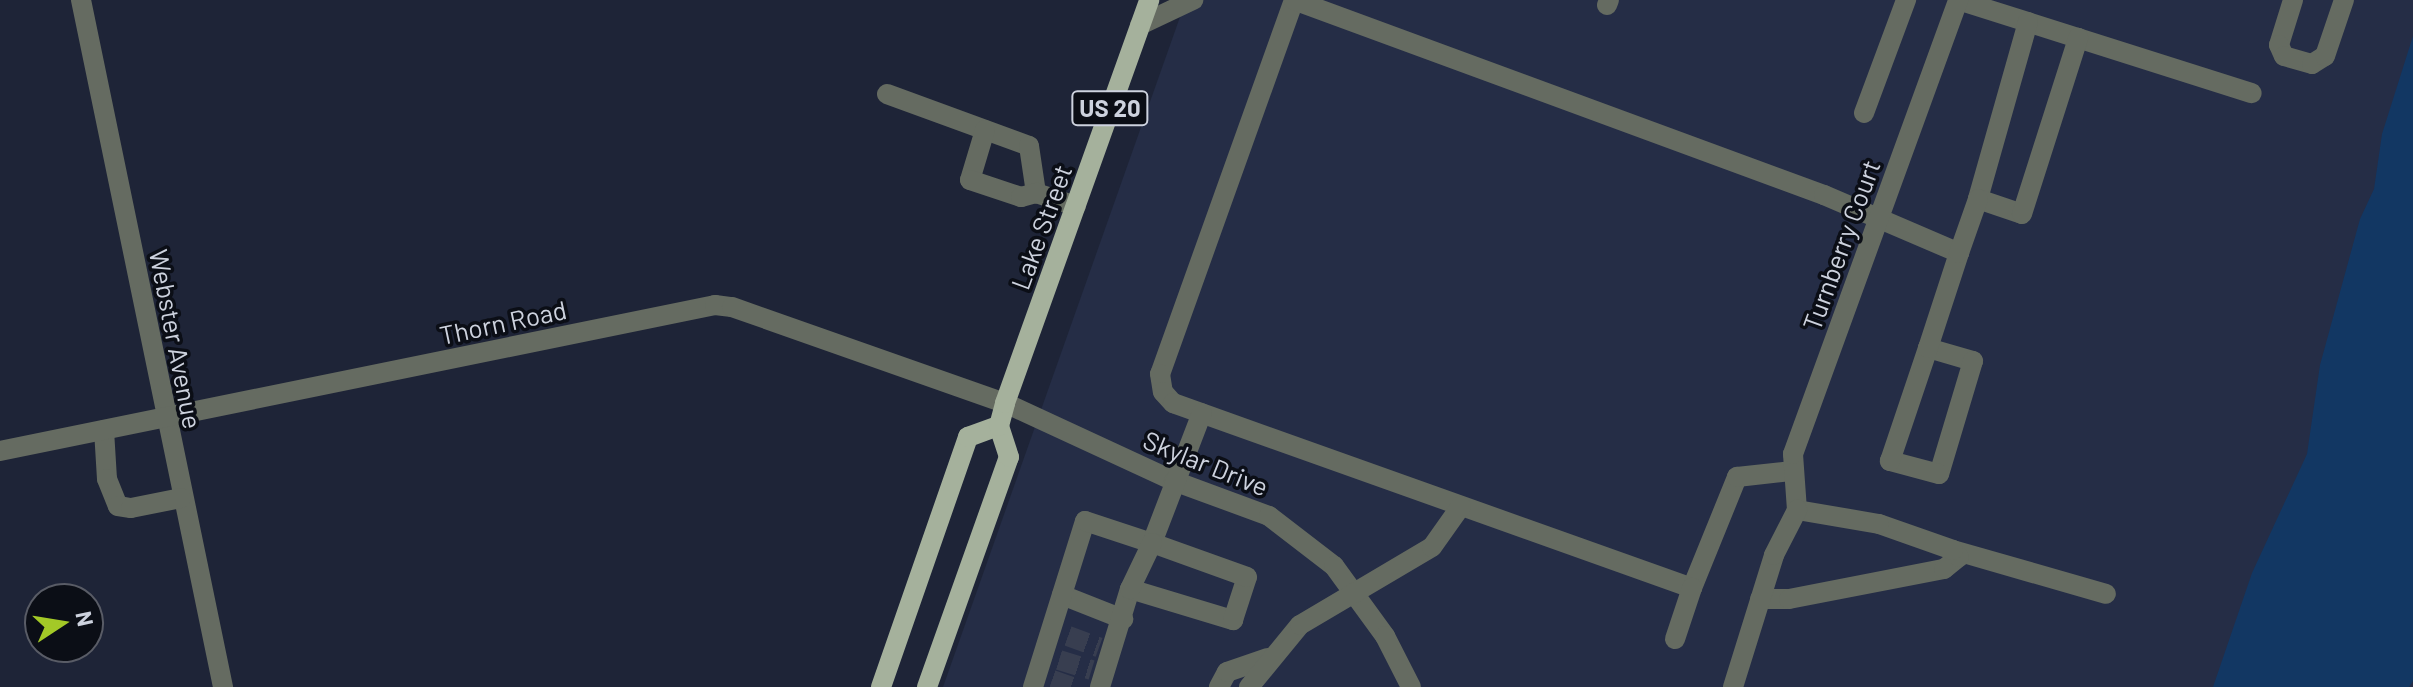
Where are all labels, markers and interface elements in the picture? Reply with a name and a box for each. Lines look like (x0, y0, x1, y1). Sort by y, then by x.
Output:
road number: US 20 (1070, 88, 1150, 128)
street label: Turnberry Court (1796, 156, 1886, 334)
street label: Lake Street (1004, 160, 1078, 294)
street label: Webster Avenue (143, 247, 209, 431)
street label: Thorn Road (437, 293, 569, 351)
street label: Skylar Drive (1139, 424, 1273, 502)
north arrow (24, 583, 104, 663)
text: N (71, 609, 100, 628)

